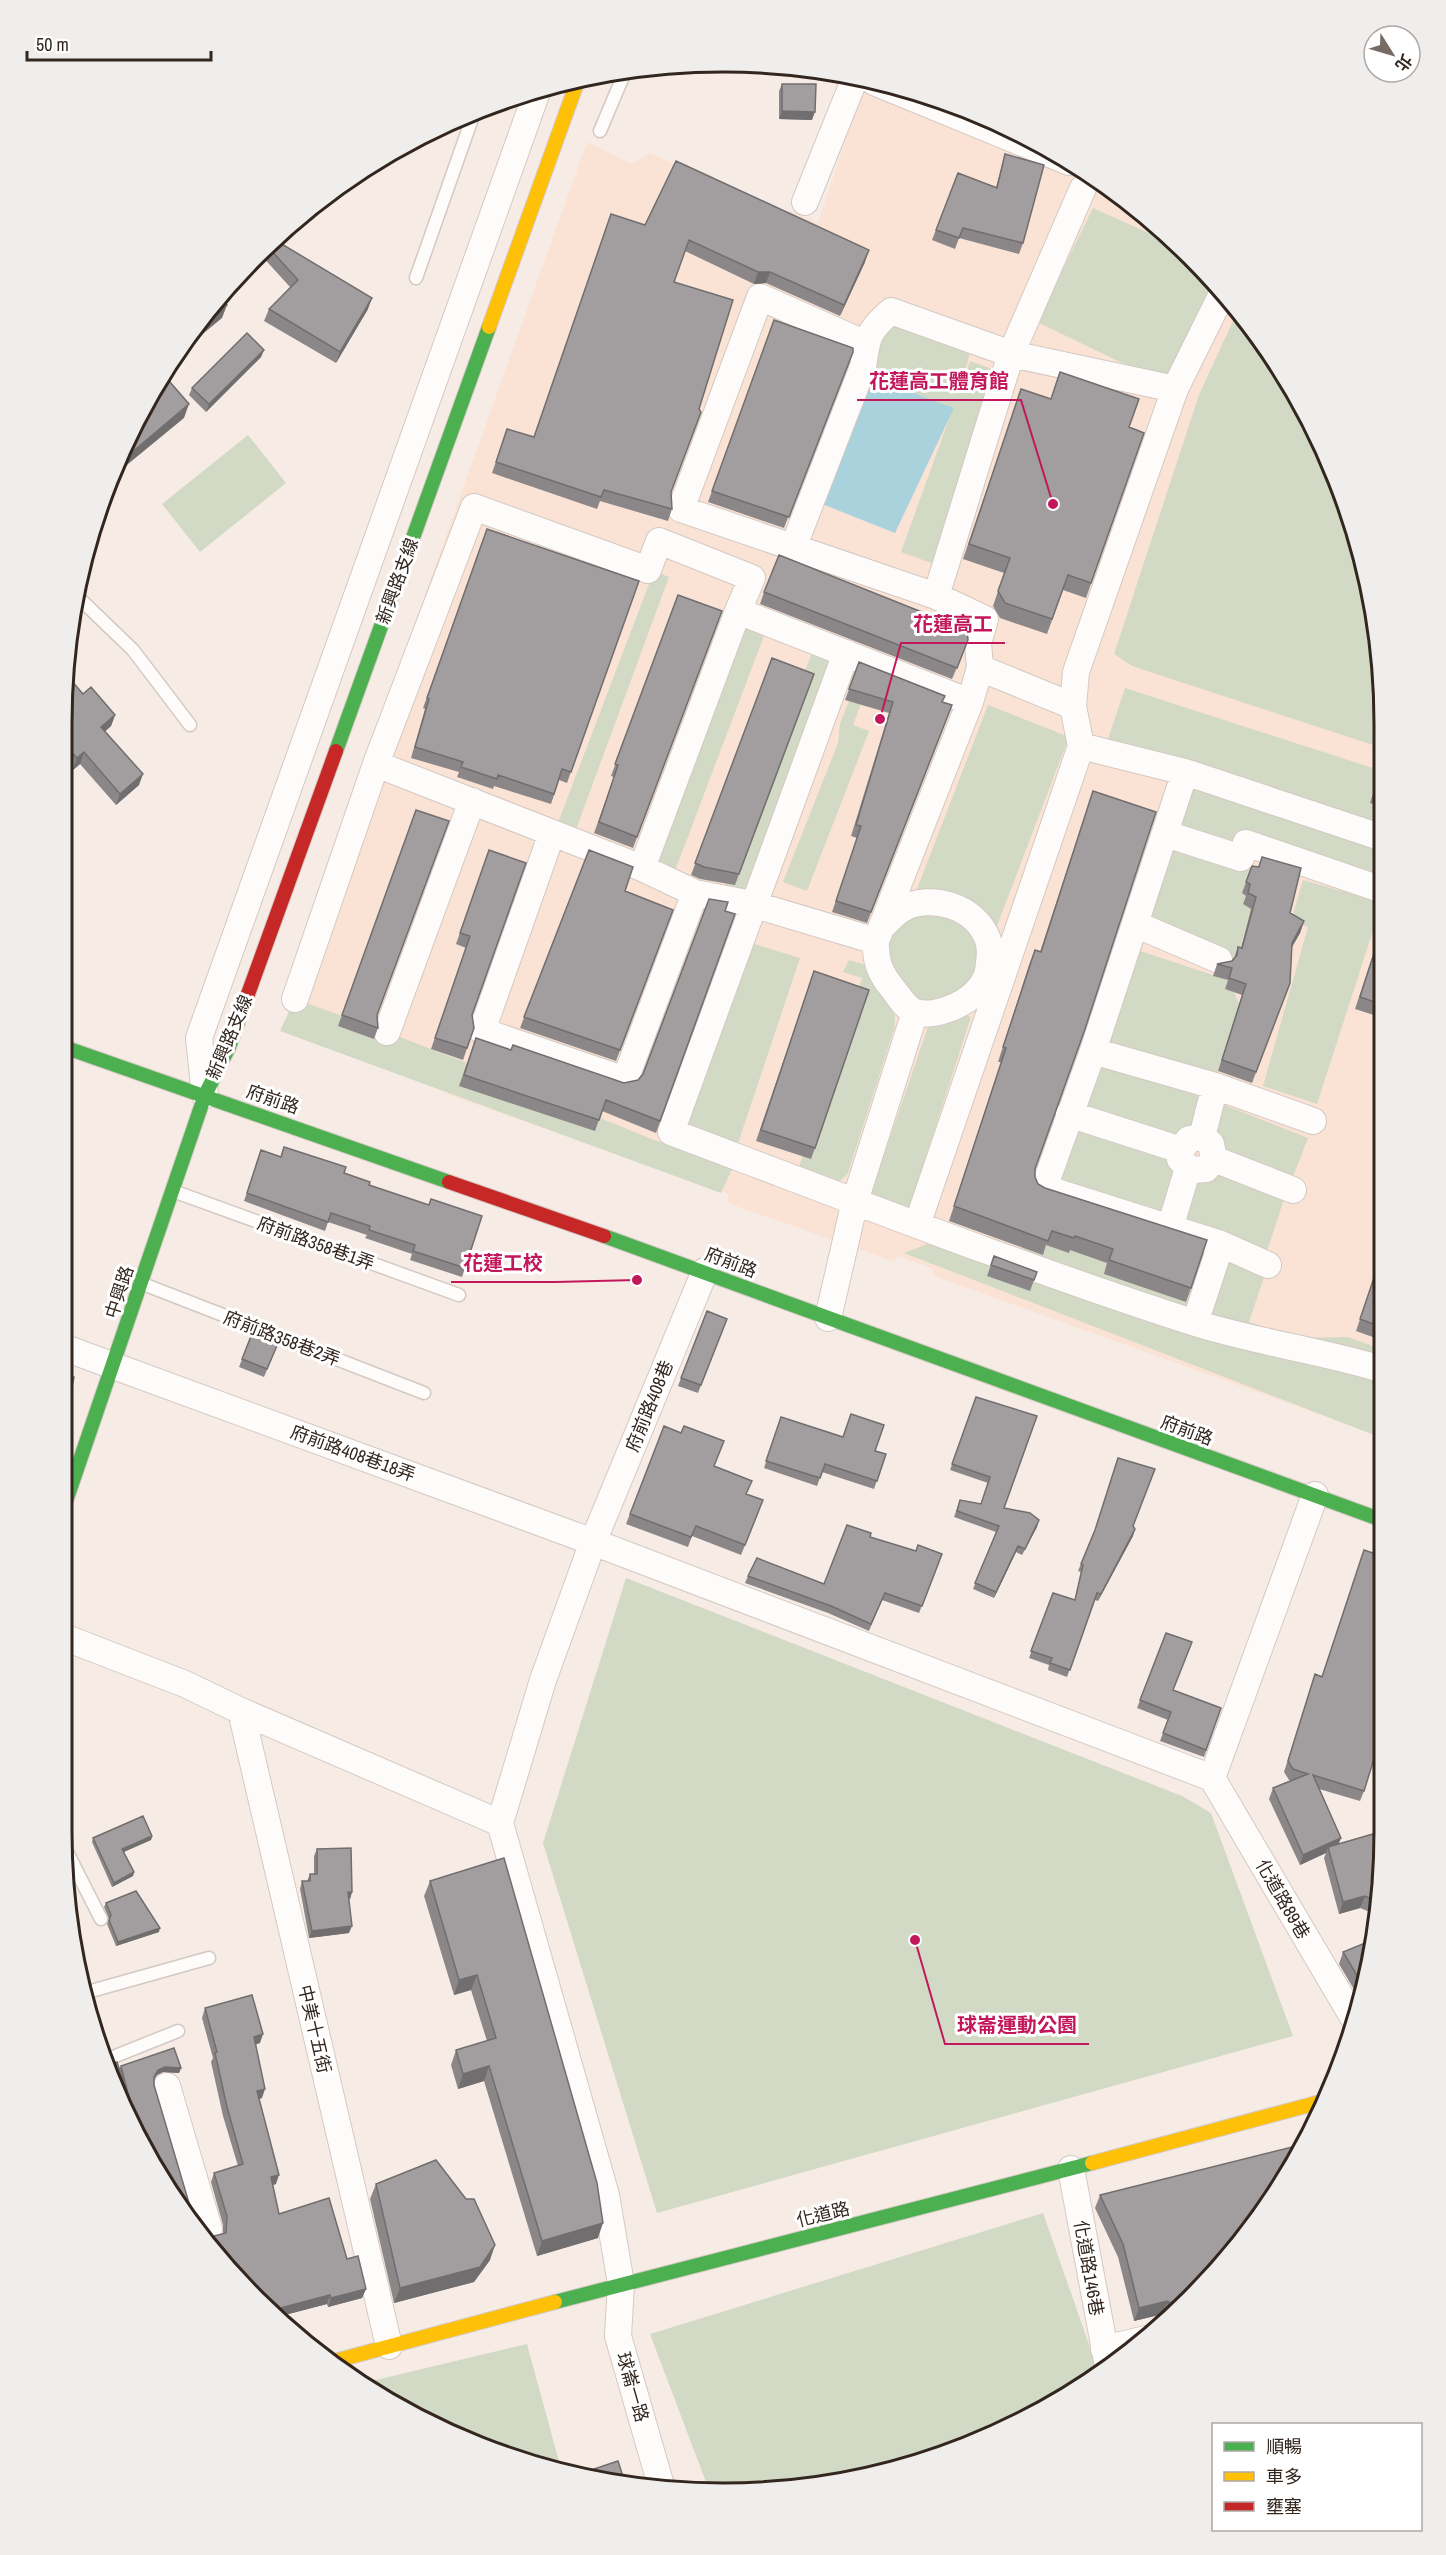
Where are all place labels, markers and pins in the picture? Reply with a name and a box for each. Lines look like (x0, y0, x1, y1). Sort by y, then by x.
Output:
callout: 花蓮高工體育館 (857, 362, 1021, 400)
callout: 花蓮高工 (901, 605, 1005, 643)
callout: 花蓮工校 (451, 1244, 555, 1282)
callout: 球崙運動公園 (945, 2006, 1089, 2044)

